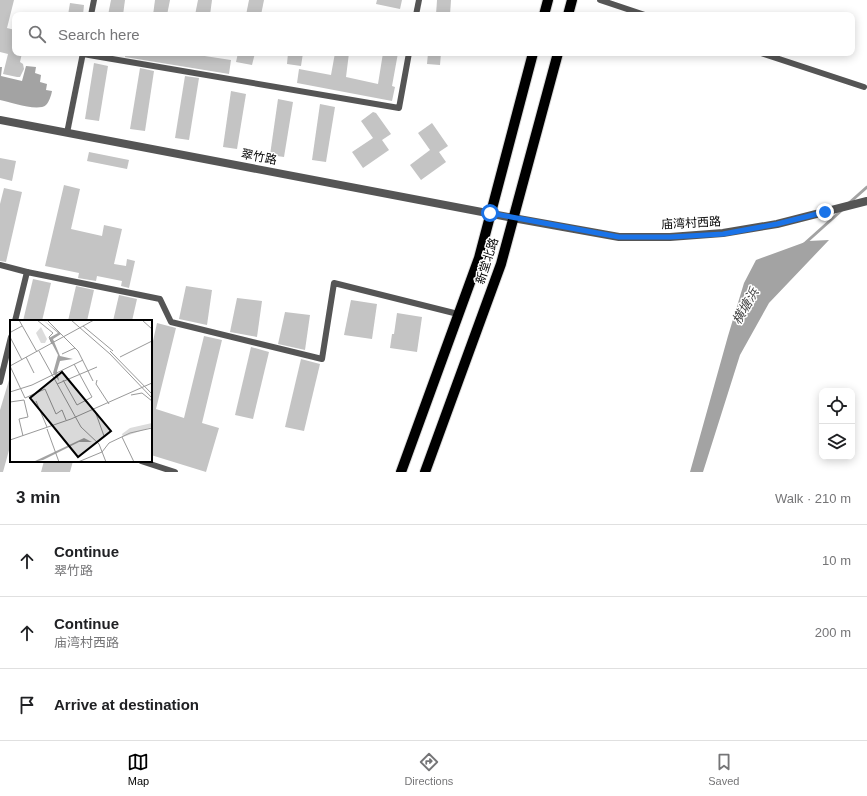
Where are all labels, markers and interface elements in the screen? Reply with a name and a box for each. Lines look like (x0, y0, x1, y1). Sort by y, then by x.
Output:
search box (12, 12, 855, 56)
icon: search (26, 23, 48, 45)
text: Search here (58, 26, 140, 43)
street label: 翠竹路 (240, 147, 278, 167)
route end (816, 203, 834, 221)
route start (481, 204, 499, 222)
street label: 庙湾村西路 (661, 214, 721, 232)
street label: 新堂北路 (473, 236, 501, 286)
water label: 横塘浜 (729, 285, 762, 327)
inset map (10, 320, 152, 462)
map controls (819, 388, 855, 460)
button: locate (819, 388, 855, 424)
button: layers (819, 424, 855, 460)
text: 3 min (16, 488, 60, 507)
text: Walk · 210 m (775, 491, 851, 506)
text: Continue (54, 543, 119, 560)
icon: ahead (16, 550, 38, 572)
text: 10 m (822, 553, 851, 568)
text: 翠竹路 (54, 563, 93, 578)
text: Continue (54, 615, 119, 632)
icon: ahead (16, 622, 38, 644)
text: 200 m (815, 625, 851, 640)
text: 庙湾村西路 (54, 635, 119, 650)
icon: arrive (16, 694, 38, 716)
text: Arrive at destination (54, 696, 199, 713)
tab: Map (127, 751, 149, 787)
tab: Directions (404, 751, 453, 787)
tab: Saved (708, 751, 739, 787)

